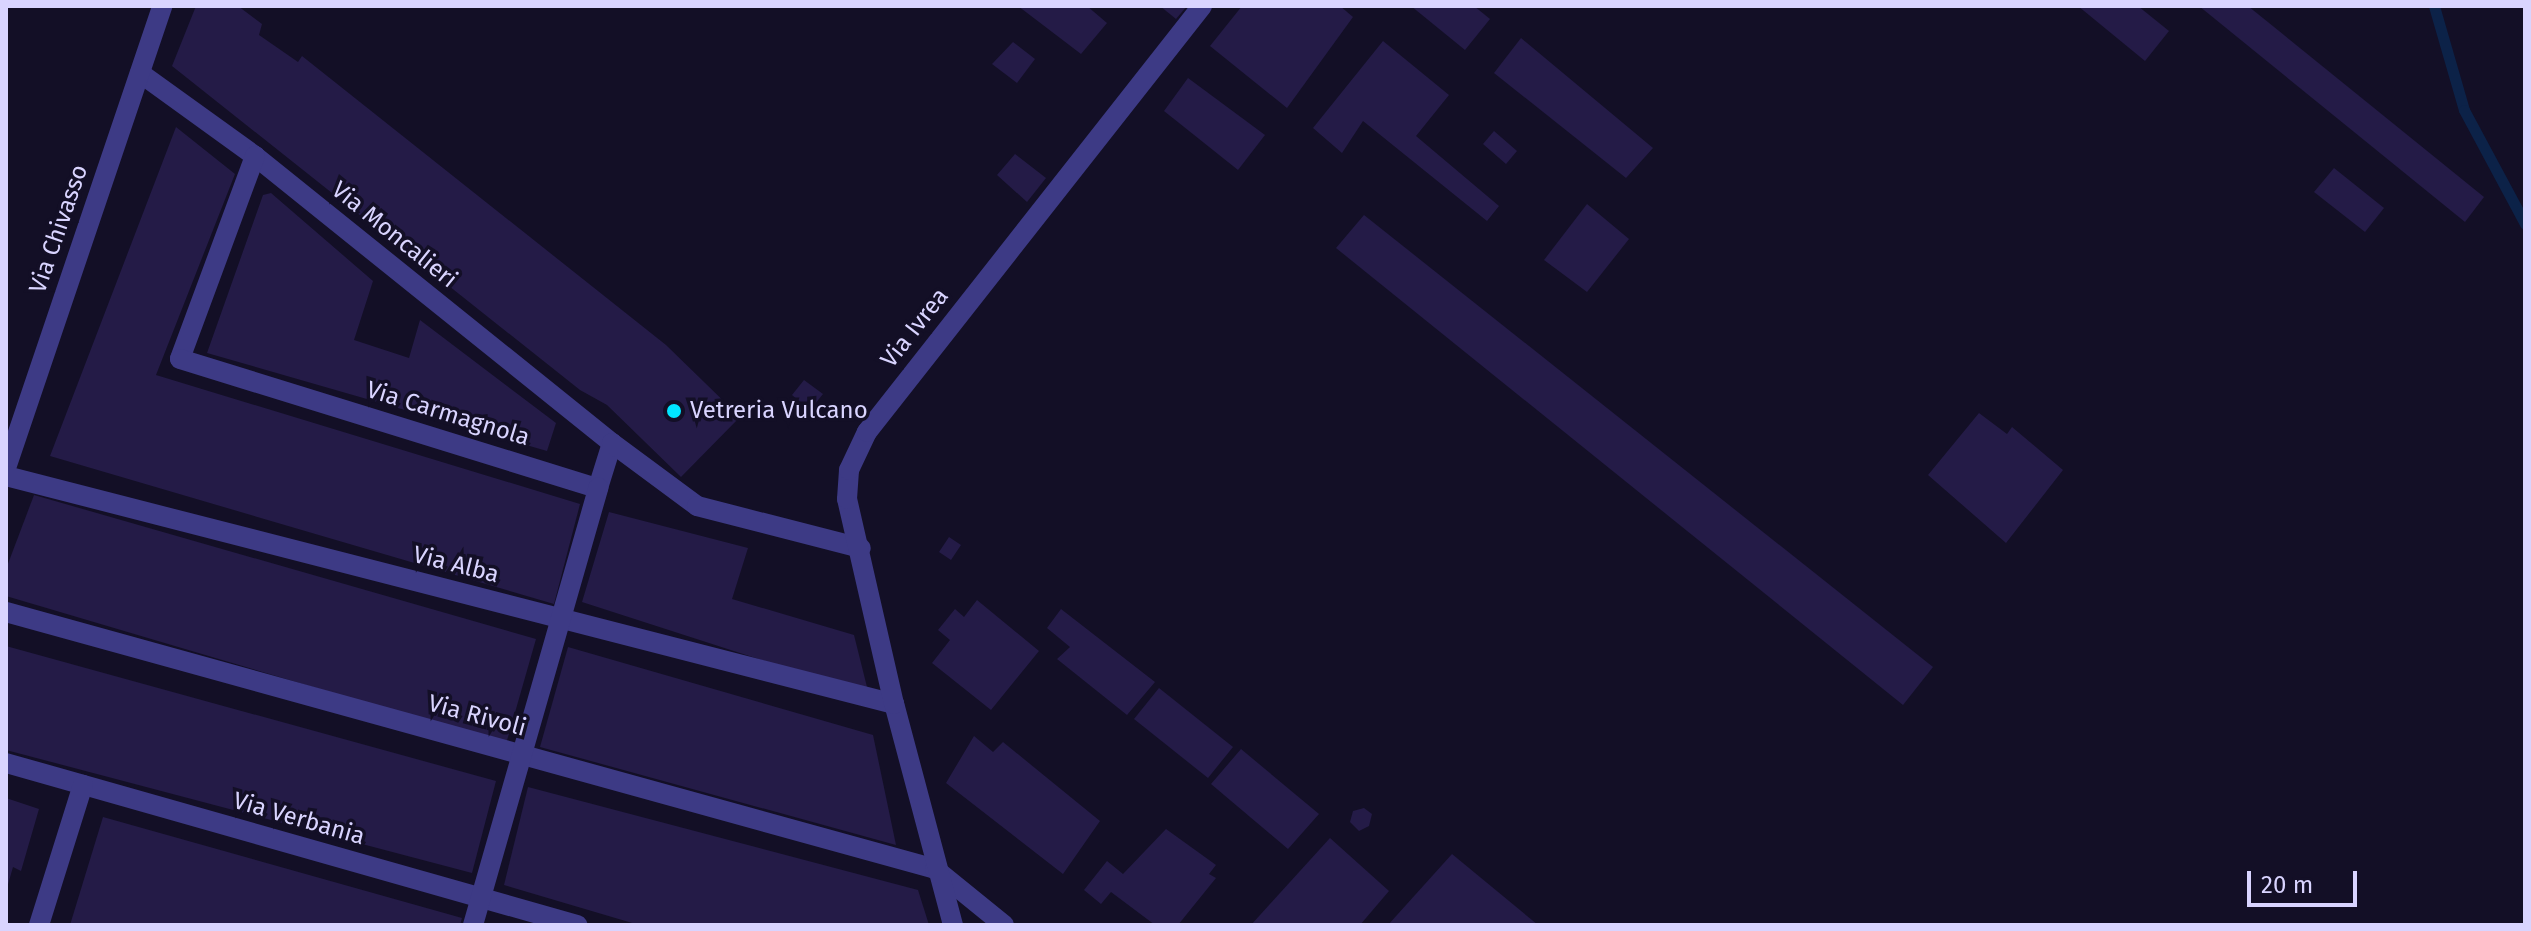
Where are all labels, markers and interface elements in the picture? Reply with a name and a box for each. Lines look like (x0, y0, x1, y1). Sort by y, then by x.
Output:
street label: Via Chivasso (24, 161, 94, 297)
street label: Via Moncalieri (325, 176, 463, 294)
street label: Via Ivrea (875, 283, 955, 373)
street label: Via Carmagnola (363, 376, 533, 452)
place label: Vetreria Vulcano (690, 397, 868, 425)
marker: Vetreria Vulcano (665, 402, 683, 420)
street label: Via Alba (410, 540, 502, 590)
street label: Via Rivoli (425, 689, 529, 743)
street label: Via Verbania (230, 786, 368, 852)
scale bar (2251, 855, 2361, 905)
text: 20 m (2261, 871, 2313, 899)

